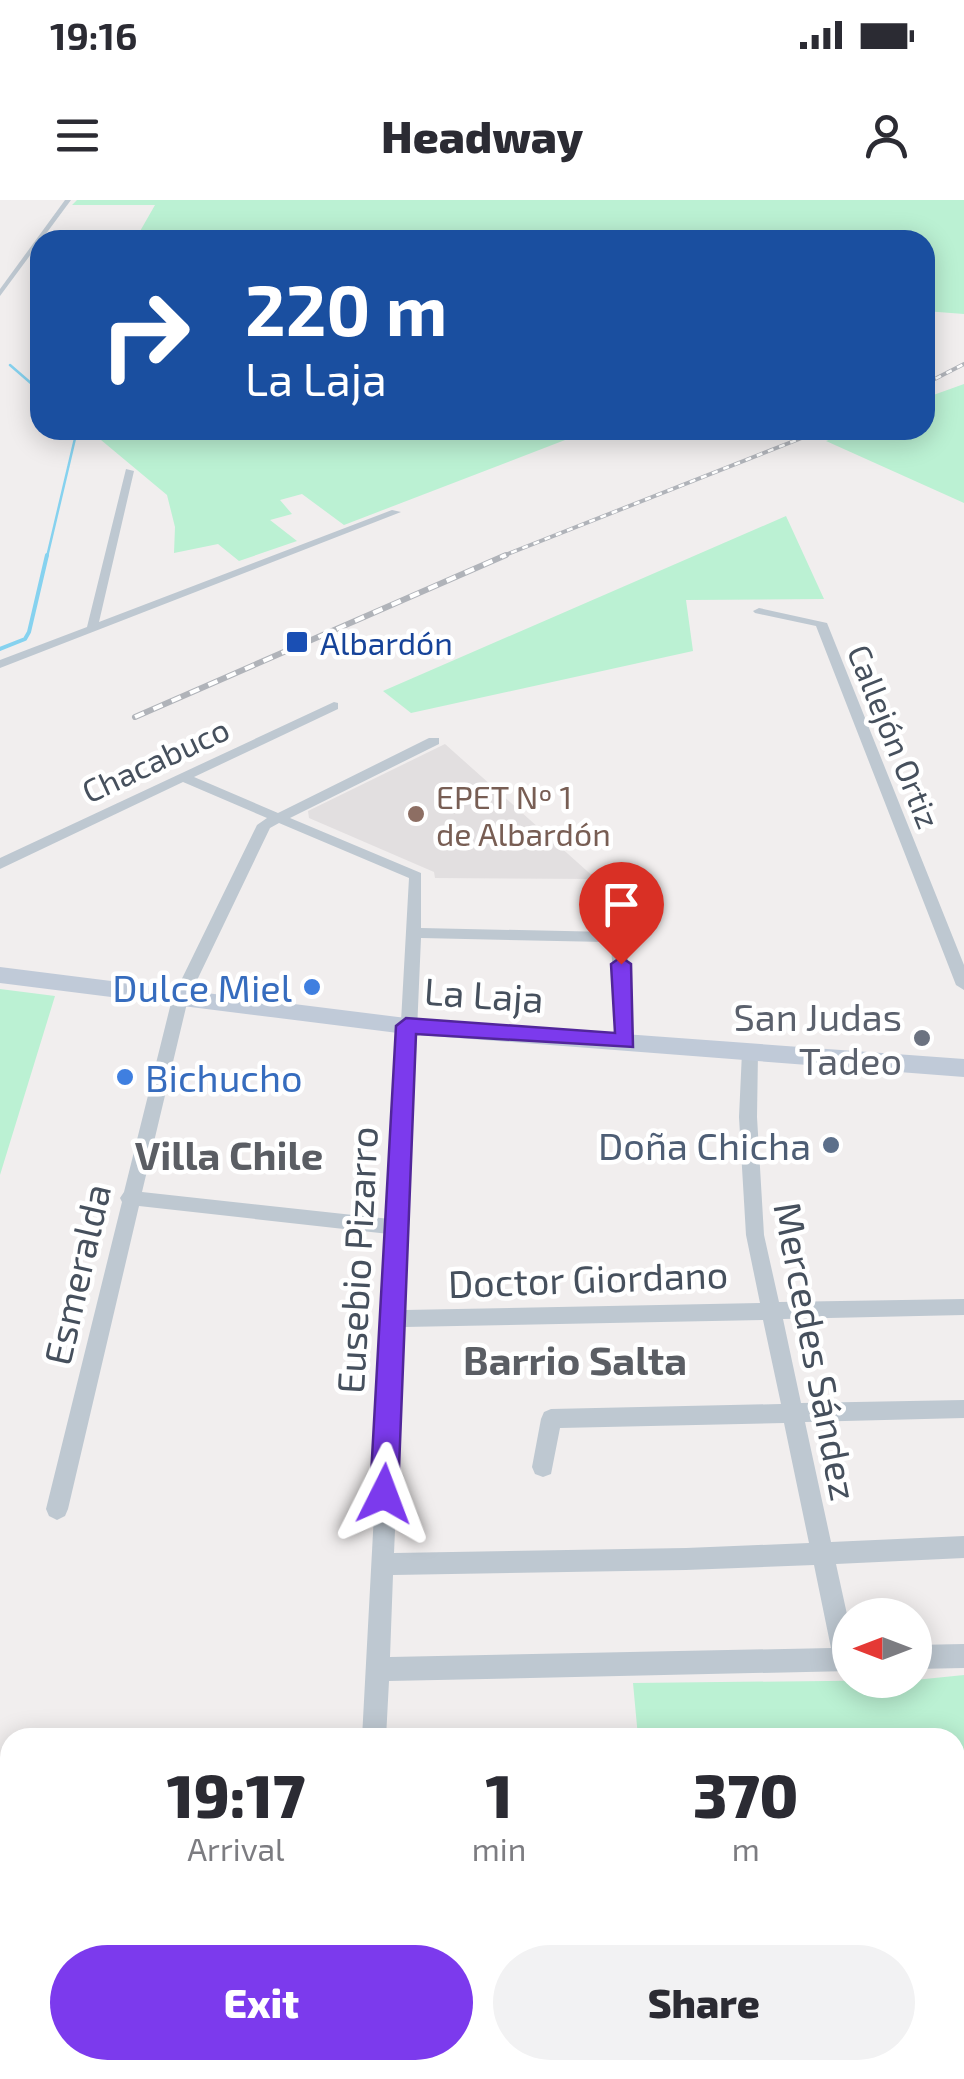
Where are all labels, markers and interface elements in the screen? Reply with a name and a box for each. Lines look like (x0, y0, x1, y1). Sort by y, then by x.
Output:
text: 19:16 (50, 12, 137, 58)
icon: menu (50, 108, 105, 163)
text: Headway (381, 108, 583, 162)
icon: person (859, 108, 914, 163)
text: 220 m (245, 266, 447, 350)
icon: right (80, 270, 210, 400)
text: La Laja (245, 351, 387, 405)
place label: Albardón (320, 623, 453, 661)
marker: Albardón (284, 629, 310, 655)
street label: Callejón Ortiz (840, 639, 949, 834)
street label: Chacabuco (76, 708, 234, 810)
place label: EPET Nº 1 de Albardón (436, 777, 611, 852)
marker: EPET Nº 1 de Albardón (405, 803, 427, 825)
pin (579, 862, 664, 965)
icon: arrive (594, 877, 649, 932)
place label: Dulce Miel (112, 964, 292, 1010)
street label: La Laja (423, 967, 545, 1021)
marker: Dulce Miel (301, 976, 323, 998)
place label: San Judas Tadeo (734, 993, 902, 1083)
marker: San Judas Tadeo (911, 1027, 933, 1049)
place label: Bichucho (145, 1054, 303, 1100)
marker: Bichucho (114, 1066, 136, 1088)
place label: Doña Chicha (598, 1122, 811, 1168)
street label: Eusebio Pizarro (326, 1125, 386, 1395)
district label: Villa Chile (135, 1130, 323, 1178)
marker: Doña Chicha (820, 1134, 842, 1156)
street label: Esmeralda (33, 1179, 119, 1369)
street label: Mercedes Sández (766, 1198, 868, 1504)
street label: Doctor Giordano (447, 1250, 729, 1306)
district label: Barrio Salta (463, 1335, 687, 1383)
position arrow (332, 1442, 436, 1546)
north arrow (832, 1598, 932, 1698)
map controls (832, 1598, 932, 1698)
text: 19:17 (167, 1758, 305, 1830)
text: 1 (486, 1758, 513, 1830)
text: 370 (693, 1758, 798, 1830)
text: Arrival (187, 1829, 285, 1867)
text: min (472, 1829, 526, 1867)
text: m (732, 1829, 760, 1867)
button: Exit (50, 1945, 473, 2060)
button: Share (493, 1945, 915, 2060)

